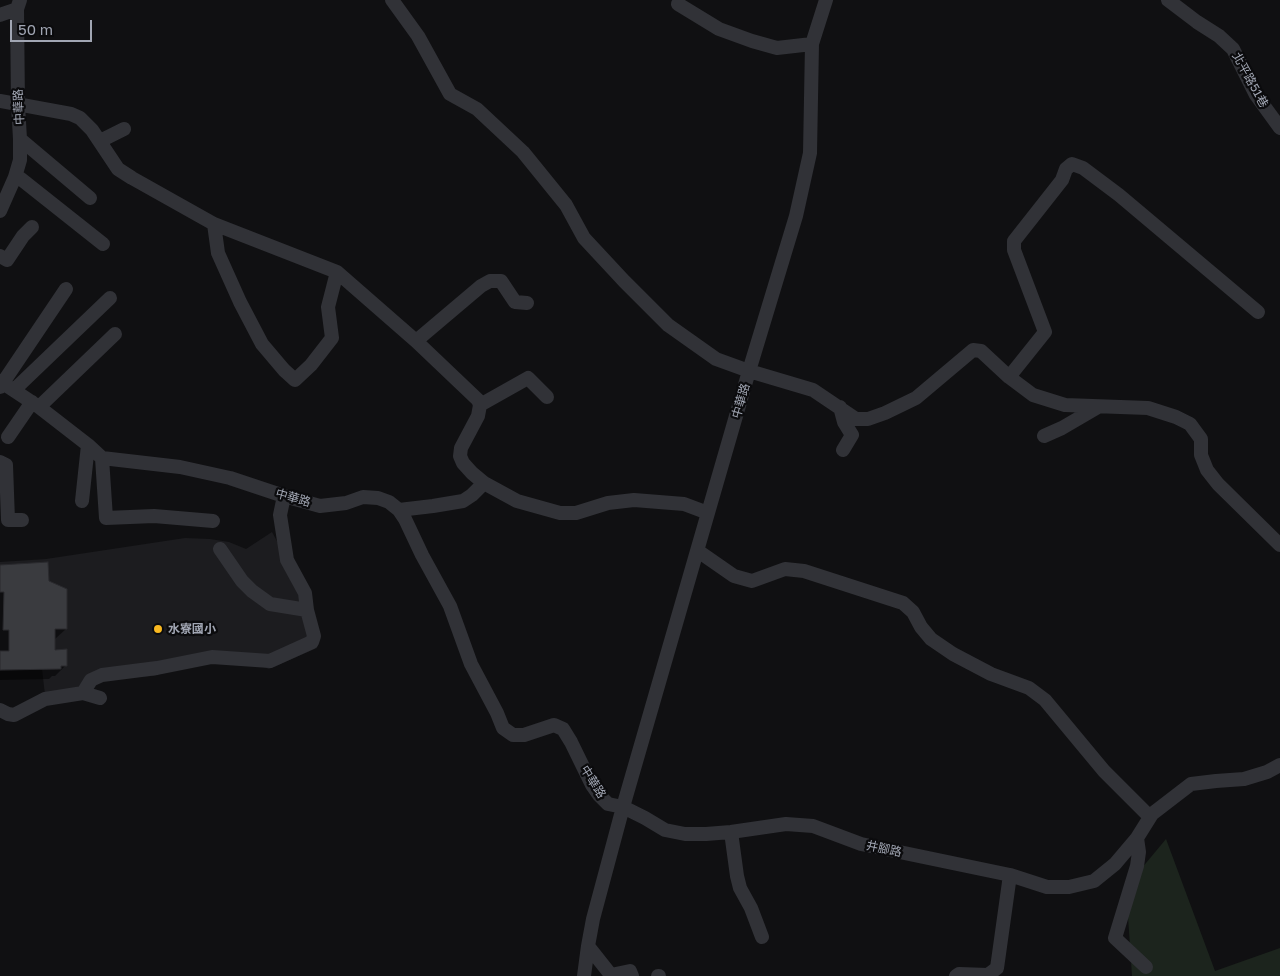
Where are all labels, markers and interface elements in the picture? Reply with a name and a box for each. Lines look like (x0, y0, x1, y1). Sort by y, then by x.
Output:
scale bar (12, 10, 95, 42)
text: 50 m (18, 20, 53, 38)
street label: 北平路51巷 (1229, 50, 1271, 110)
street label: 中華路 (11, 89, 27, 125)
street label: 中華路 (729, 382, 753, 420)
street label: 中華路 (274, 486, 312, 510)
place label: 水寮國小 (168, 622, 216, 636)
marker: 水寮國小 (152, 623, 164, 635)
street label: 中華路 (577, 763, 609, 801)
street label: 井腳路 (865, 838, 903, 860)

